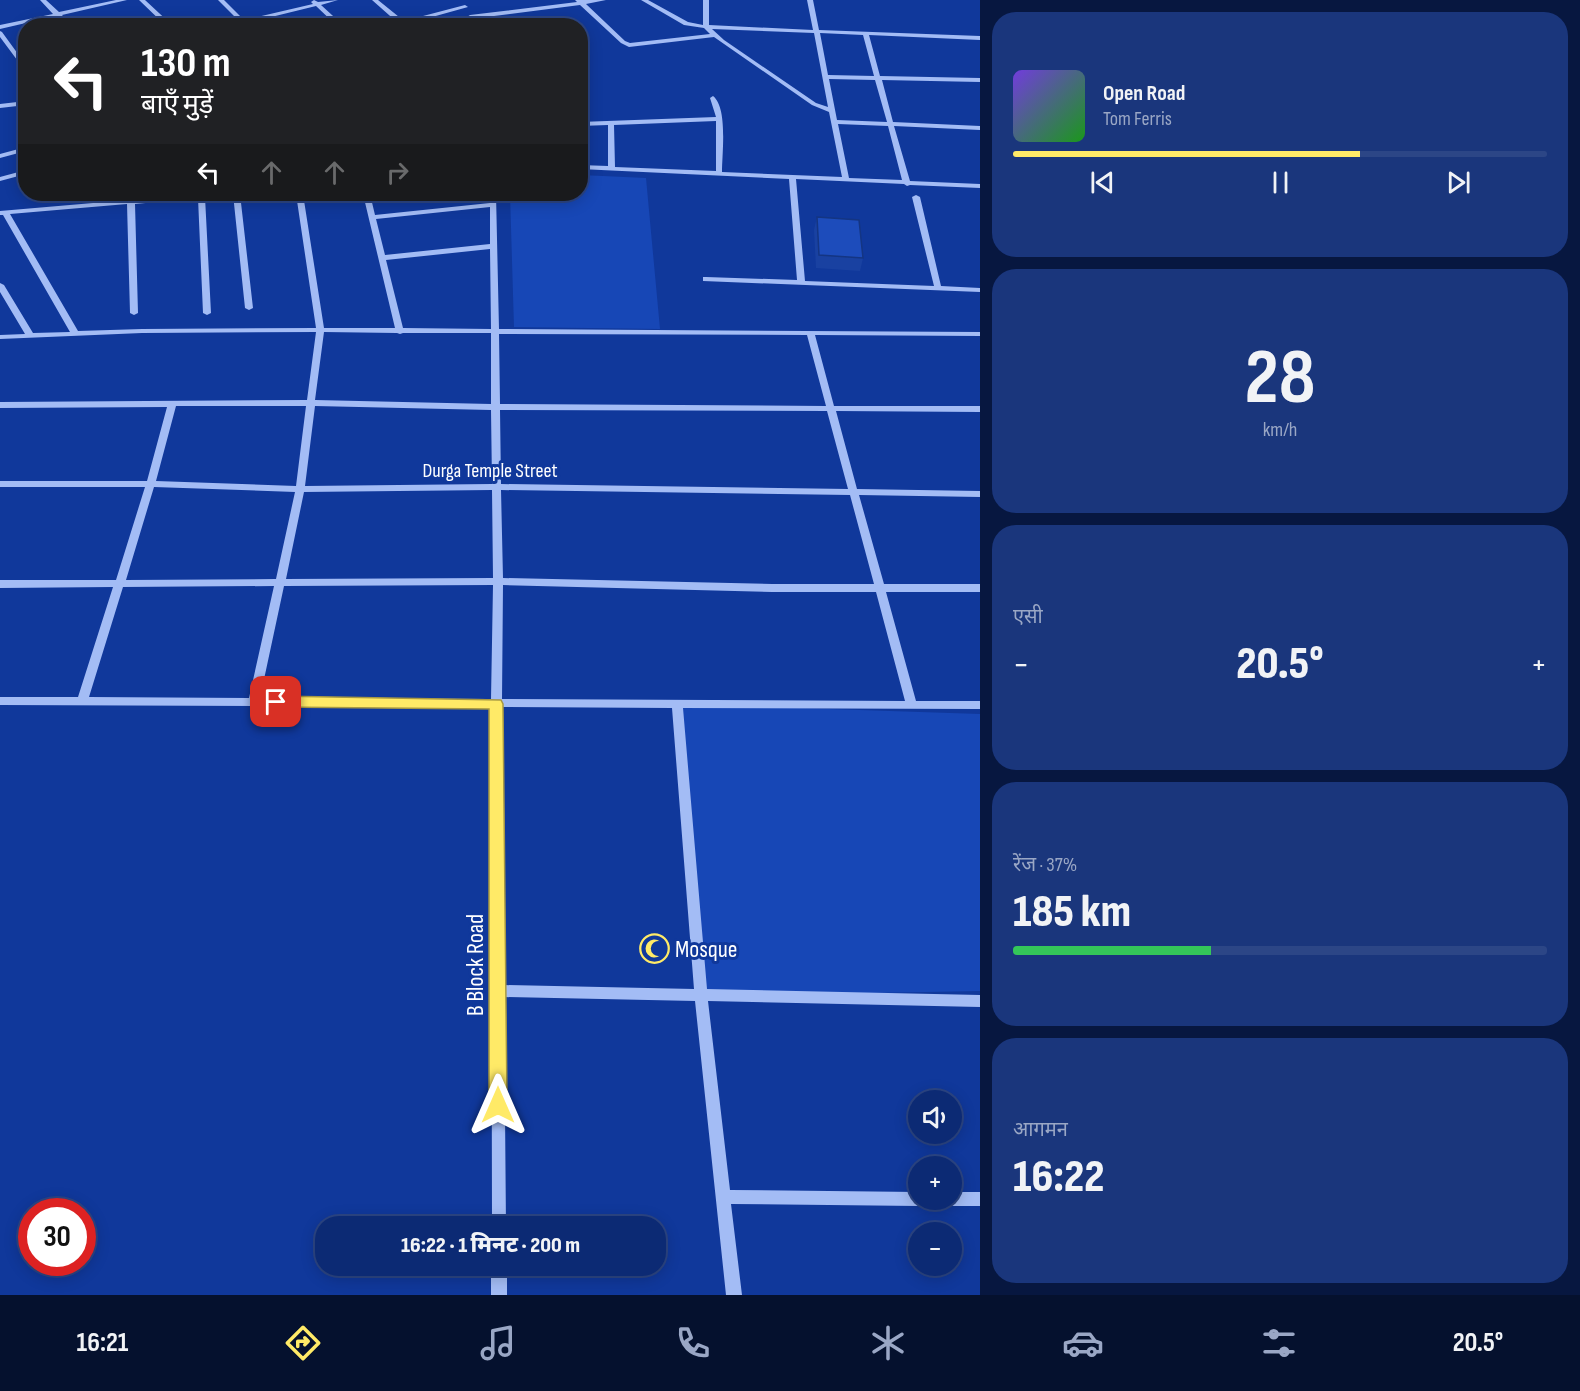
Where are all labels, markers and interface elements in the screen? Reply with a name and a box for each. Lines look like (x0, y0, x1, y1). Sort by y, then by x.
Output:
text: 130 m (141, 38, 231, 89)
icon: left (42, 42, 120, 120)
text: Open Road (1103, 80, 1185, 107)
text: बाएँ मुड़ें (141, 89, 213, 121)
text: Tom Ferris (1103, 107, 1172, 131)
icon: left (192, 156, 225, 189)
icon: ahead (255, 156, 288, 189)
icon: ahead (318, 156, 351, 189)
icon: right (381, 156, 414, 189)
icon: previous (1086, 166, 1119, 199)
icon: pause (1264, 166, 1297, 199)
icon: next (1442, 166, 1475, 199)
text: 28 (1245, 332, 1315, 425)
text: km/h (1263, 418, 1297, 442)
street label: Durga Temple Street (422, 459, 558, 483)
text: एसी (1013, 605, 1043, 629)
text: 20.5° (1236, 637, 1324, 692)
text: − (1013, 645, 1029, 685)
text: + (1531, 645, 1547, 685)
pin (250, 676, 301, 727)
icon: arrive (259, 685, 292, 718)
text: रेंज · 37% (1013, 853, 1077, 877)
text: 185 km (1013, 885, 1131, 940)
street label: B Block Road (461, 914, 490, 1016)
mosque icon: Mosque (638, 933, 670, 965)
place label: Mosque (675, 935, 738, 964)
position arrow (466, 1073, 530, 1137)
map controls (908, 1090, 962, 1276)
button: sound (908, 1090, 962, 1144)
text: आगमन (1013, 1118, 1068, 1142)
text: 16:22 (1013, 1150, 1105, 1205)
button: + (908, 1156, 962, 1210)
speed limit sign: 30 (18, 1198, 96, 1276)
button: − (908, 1222, 962, 1276)
text: 16:22 · 1 मिनट · 200 m (401, 1232, 580, 1259)
icon: directions (282, 1322, 324, 1364)
icon: music (477, 1322, 519, 1364)
icon: phone (672, 1322, 714, 1364)
icon: climate (867, 1322, 909, 1364)
icon: car (1062, 1322, 1104, 1364)
icon: filters (1258, 1322, 1300, 1364)
text: 16:21 (77, 1327, 128, 1359)
text: 20.5° (1453, 1327, 1503, 1359)

